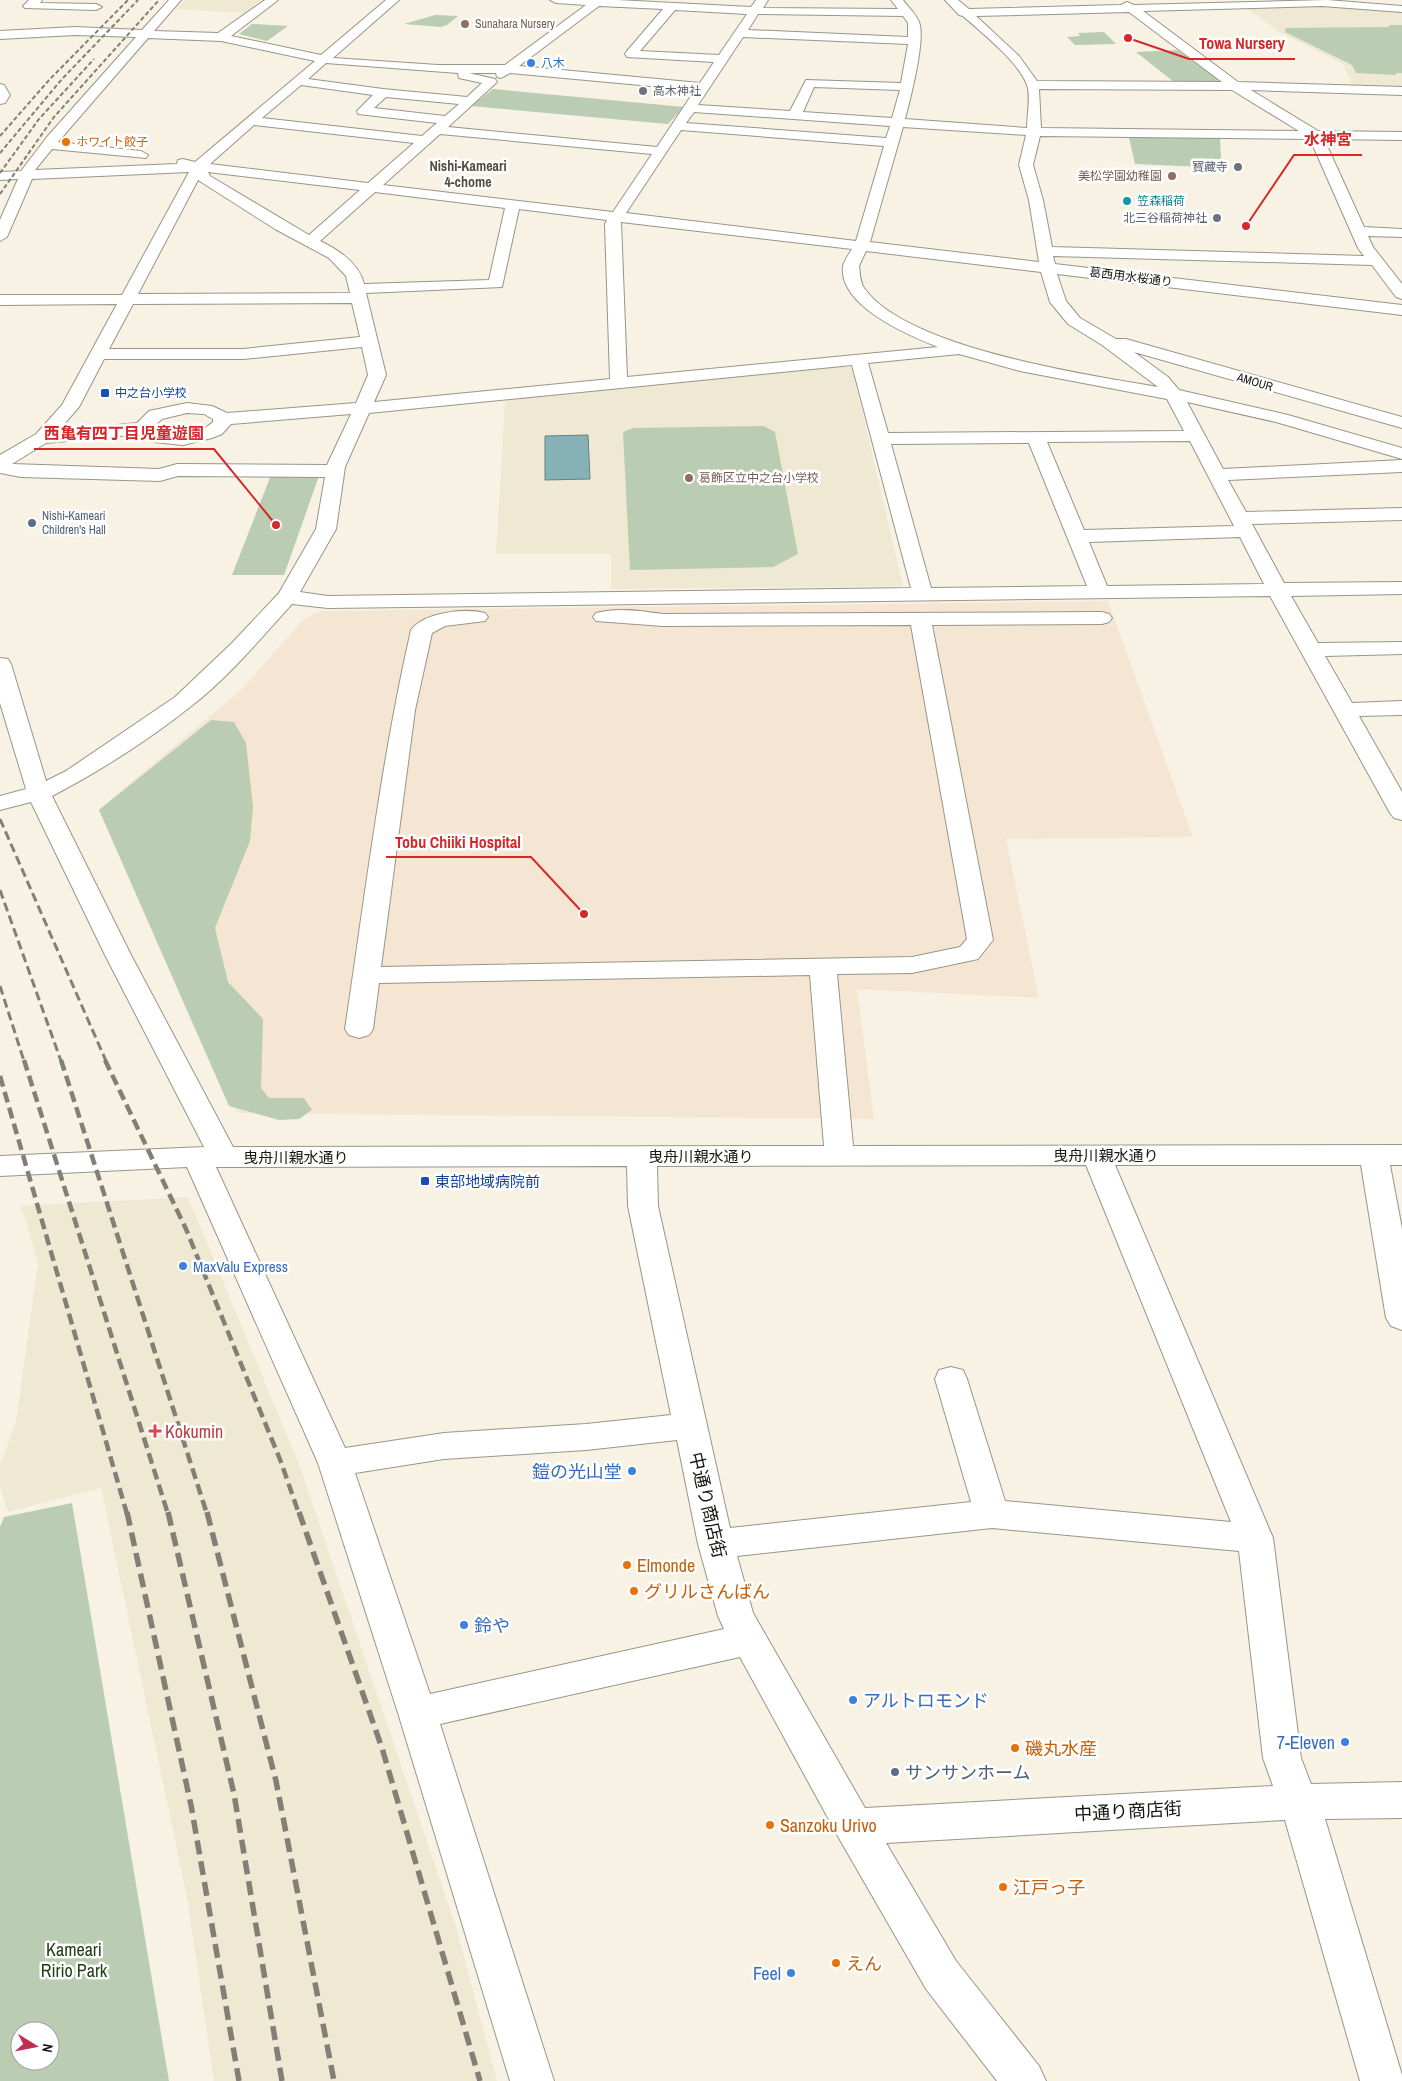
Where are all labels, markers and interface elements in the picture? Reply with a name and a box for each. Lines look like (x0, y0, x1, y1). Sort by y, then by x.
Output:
place label: Sunahara Nursery (475, 16, 555, 32)
marker: Sunahara Nursery (459, 18, 471, 30)
callout: Towa Nursery (1189, 28, 1295, 59)
text: Towa Nursery (1199, 32, 1286, 54)
place label: 八木 (541, 55, 565, 71)
marker: 八木 (525, 57, 537, 69)
place label: 高木神社 (653, 83, 701, 99)
marker: 高木神社 (637, 85, 649, 97)
callout: 水神宮 (1294, 124, 1362, 155)
text: 水神宮 (1304, 128, 1352, 150)
place label: ホワイト餃子 (76, 134, 148, 150)
marker: ホワイト餃子 (60, 136, 72, 148)
district label: Nishi-Kameari 4-chome (429, 157, 507, 191)
place label: 寳藏寺 (1192, 159, 1228, 175)
marker: 寳藏寺 (1232, 161, 1244, 173)
place label: 美松学園幼稚園 (1078, 168, 1162, 184)
marker: 美松学園幼稚園 (1166, 170, 1178, 182)
place label: 笠森稲荷 (1137, 193, 1185, 209)
marker: 笠森稲荷 (1121, 195, 1133, 207)
place label: 北三谷稲荷神社 (1123, 210, 1207, 226)
marker: 北三谷稲荷神社 (1211, 212, 1223, 224)
street label: 葛西用水桜通り (1088, 264, 1174, 290)
street label: AMOUR (1234, 369, 1275, 395)
place label: 中之台小学校 (115, 385, 187, 401)
marker: 中之台小学校 (99, 387, 111, 399)
callout: 西亀有四丁目児童遊園 (34, 418, 214, 449)
text: 西亀有四丁目児童遊園 (44, 422, 204, 444)
place label: 葛飾区立中之台小学校 (699, 470, 819, 486)
marker: 葛飾区立中之台小学校 (683, 472, 695, 484)
place label: Nishi-Kameari Children's Hall (42, 508, 106, 538)
marker: Nishi-Kameari Children's Hall (26, 517, 38, 529)
callout: Tobu Chiiki Hospital (386, 826, 531, 857)
text: Tobu Chiiki Hospital (395, 831, 521, 853)
street label: 曳舟川親水通り (1053, 1145, 1159, 1166)
street label: 曳舟川親水通り (648, 1146, 754, 1167)
street label: 曳舟川親水通り (243, 1147, 349, 1168)
place label: 東部地域病院前 (435, 1171, 540, 1192)
marker: 東部地域病院前 (419, 1175, 431, 1187)
place label: MaxValu Express (193, 1256, 288, 1277)
marker: MaxValu Express (177, 1260, 189, 1272)
place label: Kokumin (165, 1419, 223, 1444)
marker: Kokumin (149, 1425, 161, 1437)
street label: 中通り商店街 (684, 1450, 732, 1560)
place label: 鎧の光山堂 (532, 1459, 622, 1484)
marker: 鎧の光山堂 (626, 1465, 638, 1477)
place label: Elmonde (637, 1553, 695, 1578)
marker: Elmonde (621, 1559, 633, 1571)
place label: グリルさんばん (644, 1579, 770, 1604)
marker: グリルさんばん (628, 1585, 640, 1597)
place label: 鈴や (474, 1613, 510, 1638)
marker: 鈴や (458, 1619, 470, 1631)
place label: アルトロモンド (863, 1688, 989, 1713)
marker: アルトロモンド (847, 1694, 859, 1706)
place label: 7-Eleven (1277, 1730, 1335, 1755)
place label: 磯丸水産 (1025, 1736, 1097, 1761)
marker: 7-Eleven (1339, 1736, 1351, 1748)
marker: 磯丸水産 (1009, 1742, 1021, 1754)
place label: サンサンホーム (905, 1760, 1030, 1785)
marker: サンサンホーム (889, 1766, 901, 1778)
street label: 中通り商店街 (1073, 1796, 1183, 1826)
place label: Sanzoku Urivo (780, 1813, 877, 1838)
marker: Sanzoku Urivo (764, 1819, 776, 1831)
place label: 江戸っ子 (1013, 1875, 1085, 1900)
marker: 江戸っ子 (997, 1881, 1009, 1893)
park label: Kameari Ririo Park (41, 1937, 108, 1983)
place label: えん (846, 1951, 882, 1976)
marker: えん (830, 1957, 842, 1969)
place label: Feel (753, 1961, 781, 1986)
marker: Feel (785, 1967, 797, 1979)
north arrow (10, 2021, 60, 2071)
text: N (38, 2043, 57, 2054)

